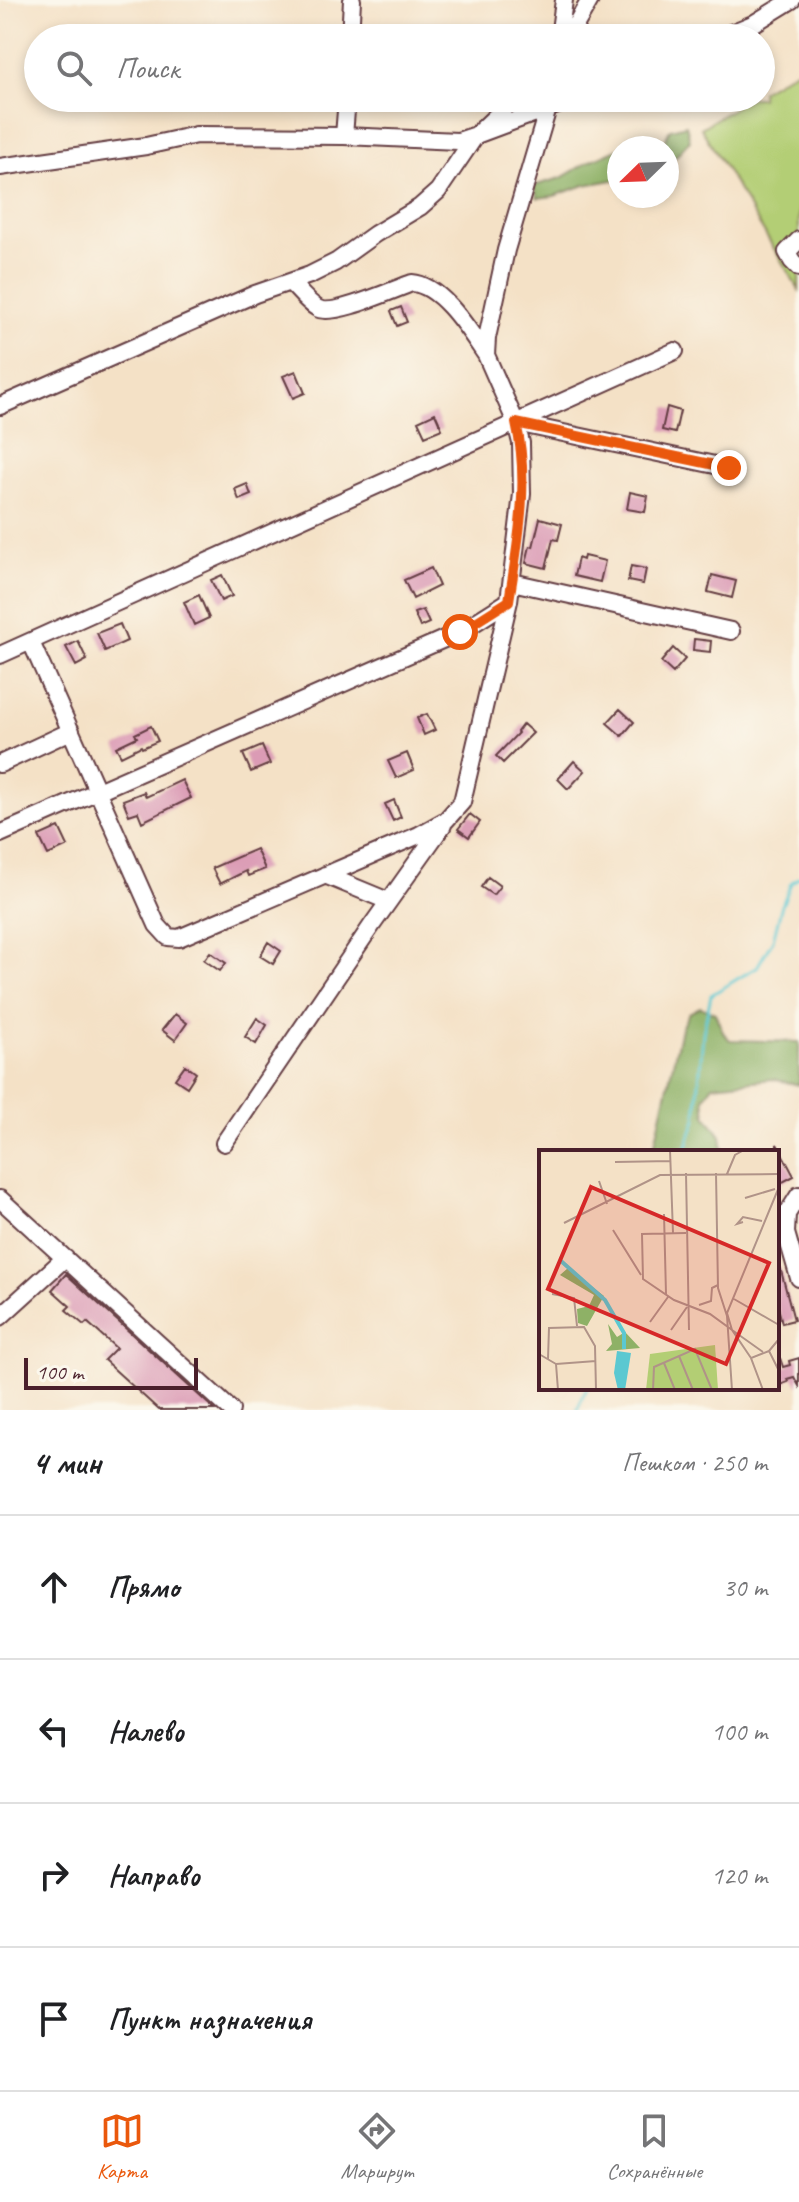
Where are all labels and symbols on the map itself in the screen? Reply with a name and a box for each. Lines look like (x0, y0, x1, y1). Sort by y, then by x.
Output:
north arrow (607, 136, 679, 208)
route end (711, 450, 747, 486)
route start (442, 614, 478, 650)
inset map (539, 1150, 779, 1390)
scale bar (24, 1354, 198, 1390)

